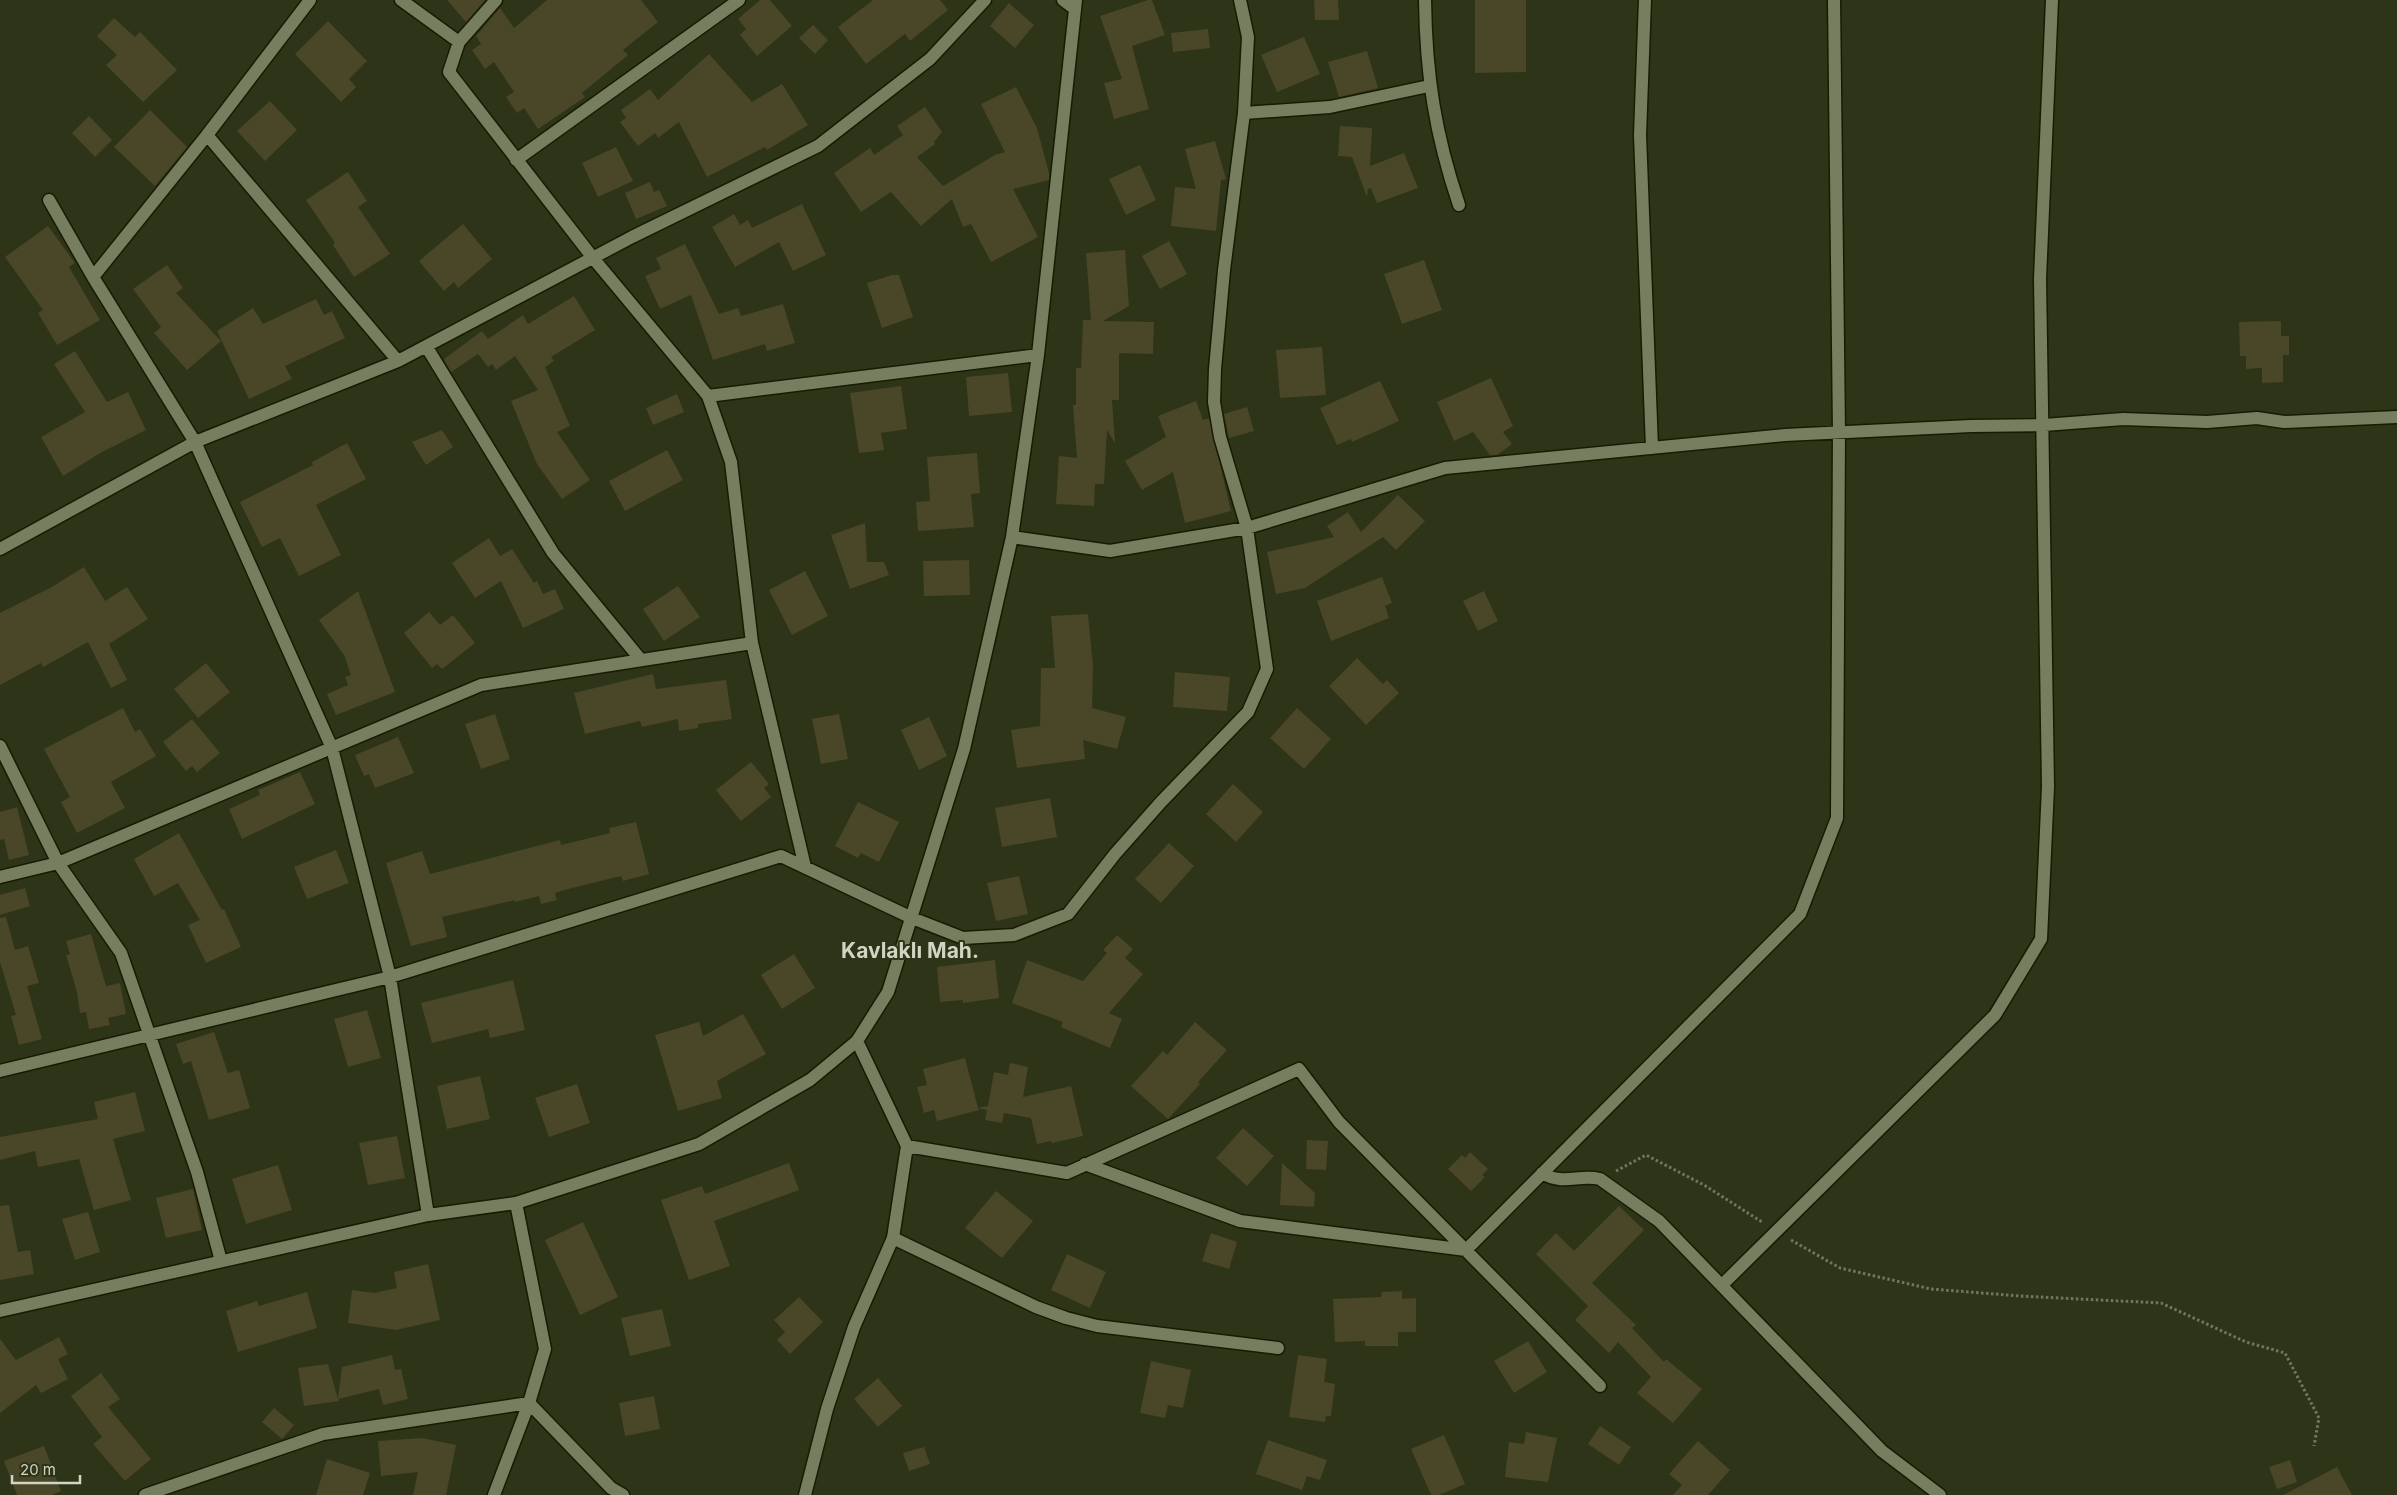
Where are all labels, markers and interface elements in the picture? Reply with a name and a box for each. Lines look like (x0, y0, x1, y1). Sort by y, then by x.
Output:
district label: Kavlaklı Mah. (841, 938, 979, 963)
scale bar (12, 1452, 80, 1484)
text: 20 m (20, 1460, 56, 1479)

